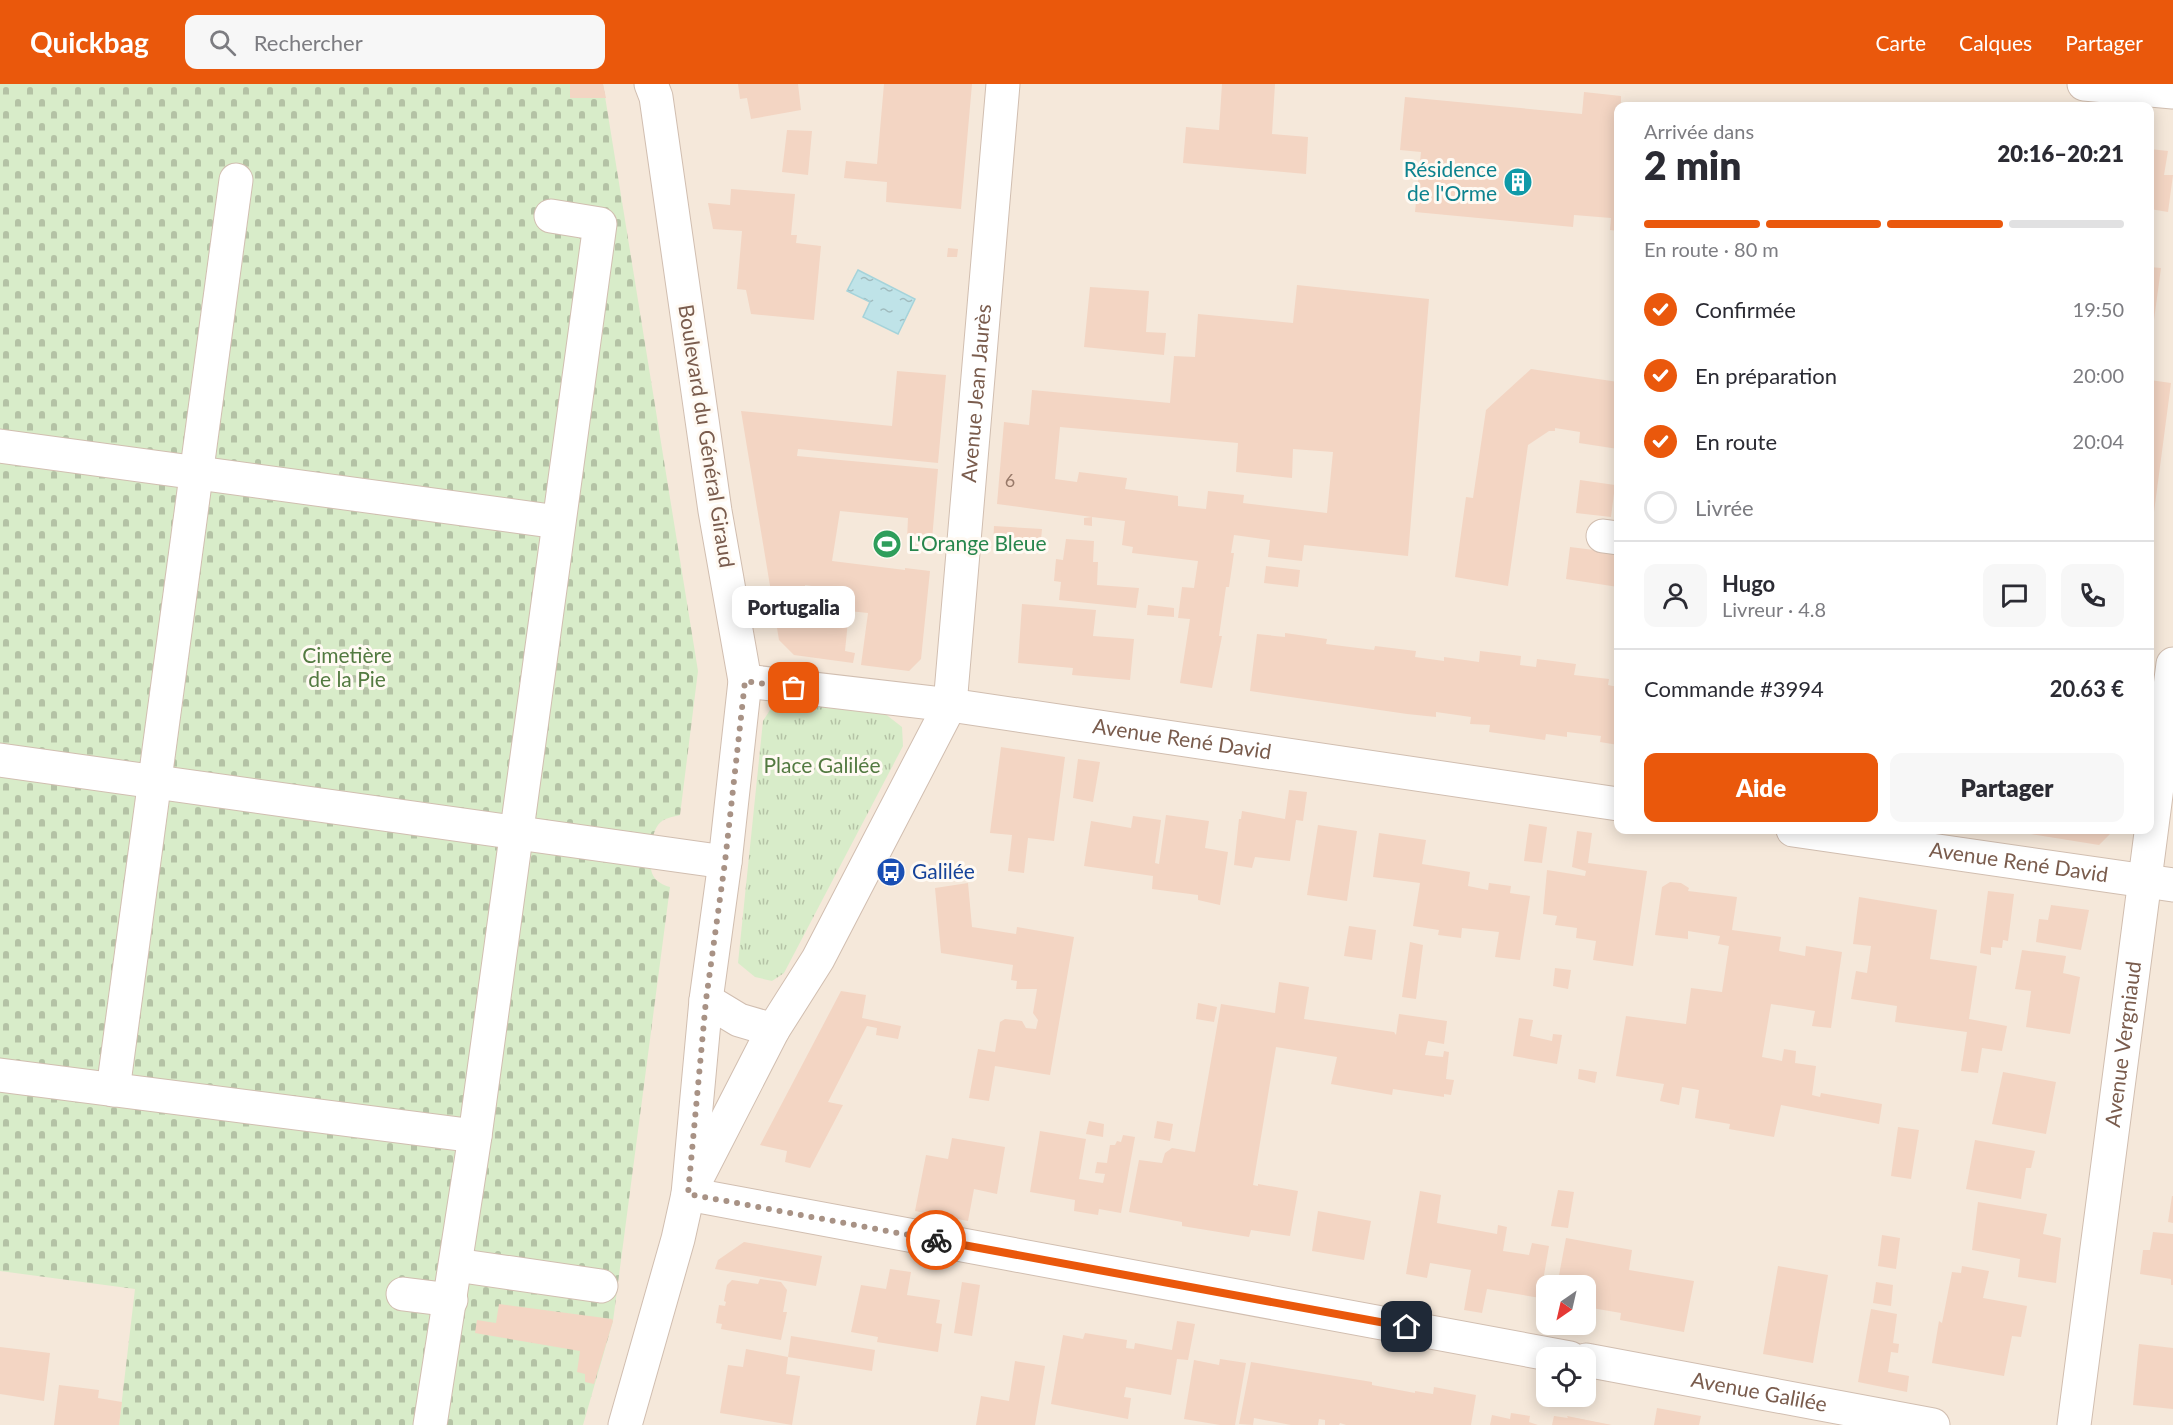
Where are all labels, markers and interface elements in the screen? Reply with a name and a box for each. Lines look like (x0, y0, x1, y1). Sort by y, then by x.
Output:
search box (185, 15, 605, 69)
text: Quickbag (30, 25, 149, 59)
icon: search (206, 26, 239, 59)
text: Rechercher (254, 29, 363, 56)
text: Carte (1875, 30, 1926, 55)
text: Calques (1959, 30, 2032, 55)
text: Partager (2065, 30, 2143, 55)
text: Arrivée dans (1644, 119, 1754, 143)
text: 20:16–20:21 (1998, 140, 2124, 167)
text: 2 min (1644, 142, 1741, 188)
place label: Résidence de l'Orme (1404, 156, 1497, 205)
building icon: Résidence de l'Orme (1502, 166, 1534, 198)
text: En route · 80 m (1644, 237, 1779, 261)
icon: check (1644, 293, 1677, 326)
text: Confirmée (1695, 296, 1796, 323)
text: 19:50 (2073, 297, 2124, 321)
street label: Boulevard du Général Giraud (674, 302, 741, 569)
street label: Avenue Jean Jaurès (955, 303, 995, 483)
icon: check (1644, 359, 1677, 392)
text: En préparation (1695, 362, 1837, 389)
text: 20:00 (2073, 363, 2124, 387)
icon: check (1644, 425, 1677, 458)
text: En route (1695, 428, 1777, 455)
text: 20:04 (2073, 429, 2124, 453)
house number: 6 (1005, 469, 1015, 491)
text: Livrée (1695, 494, 1754, 521)
sports icon: L'Orange Bleue (871, 528, 903, 560)
place label: L'Orange Bleue (908, 530, 1047, 555)
button: person (1644, 564, 1707, 627)
button: chat (1983, 564, 2046, 627)
button: phone (2061, 564, 2124, 627)
text: Hugo (1722, 570, 1775, 597)
callout: Portugalia (732, 586, 856, 628)
text: Portugalia (747, 595, 840, 619)
text: Livreur · 4.8 (1722, 597, 1826, 621)
park label: Cimetière de la Pie (302, 642, 392, 691)
pin (768, 662, 819, 713)
icon: bag (777, 671, 810, 704)
text: Commande #3994 (1644, 675, 1824, 702)
text: 20.63 € (2050, 675, 2124, 702)
street label: Avenue René David (1091, 712, 1273, 763)
park label: Place Galilée (763, 752, 881, 777)
button: Aide (1644, 753, 1878, 822)
button: Partager (1890, 753, 2124, 822)
street label: Avenue René David (1928, 836, 2110, 886)
bus stop icon: Galilée (875, 856, 907, 888)
place label: Galilée (912, 858, 975, 883)
street label: Avenue Vergniaud (2099, 960, 2145, 1128)
courier (906, 1210, 966, 1270)
icon: bike (920, 1224, 953, 1257)
north arrow (1536, 1275, 1596, 1335)
map controls (1536, 1275, 1596, 1407)
pin (1381, 1301, 1432, 1352)
icon: home (1390, 1310, 1423, 1343)
button: locate (1536, 1347, 1596, 1407)
street label: Avenue Galilée (1689, 1366, 1829, 1416)

